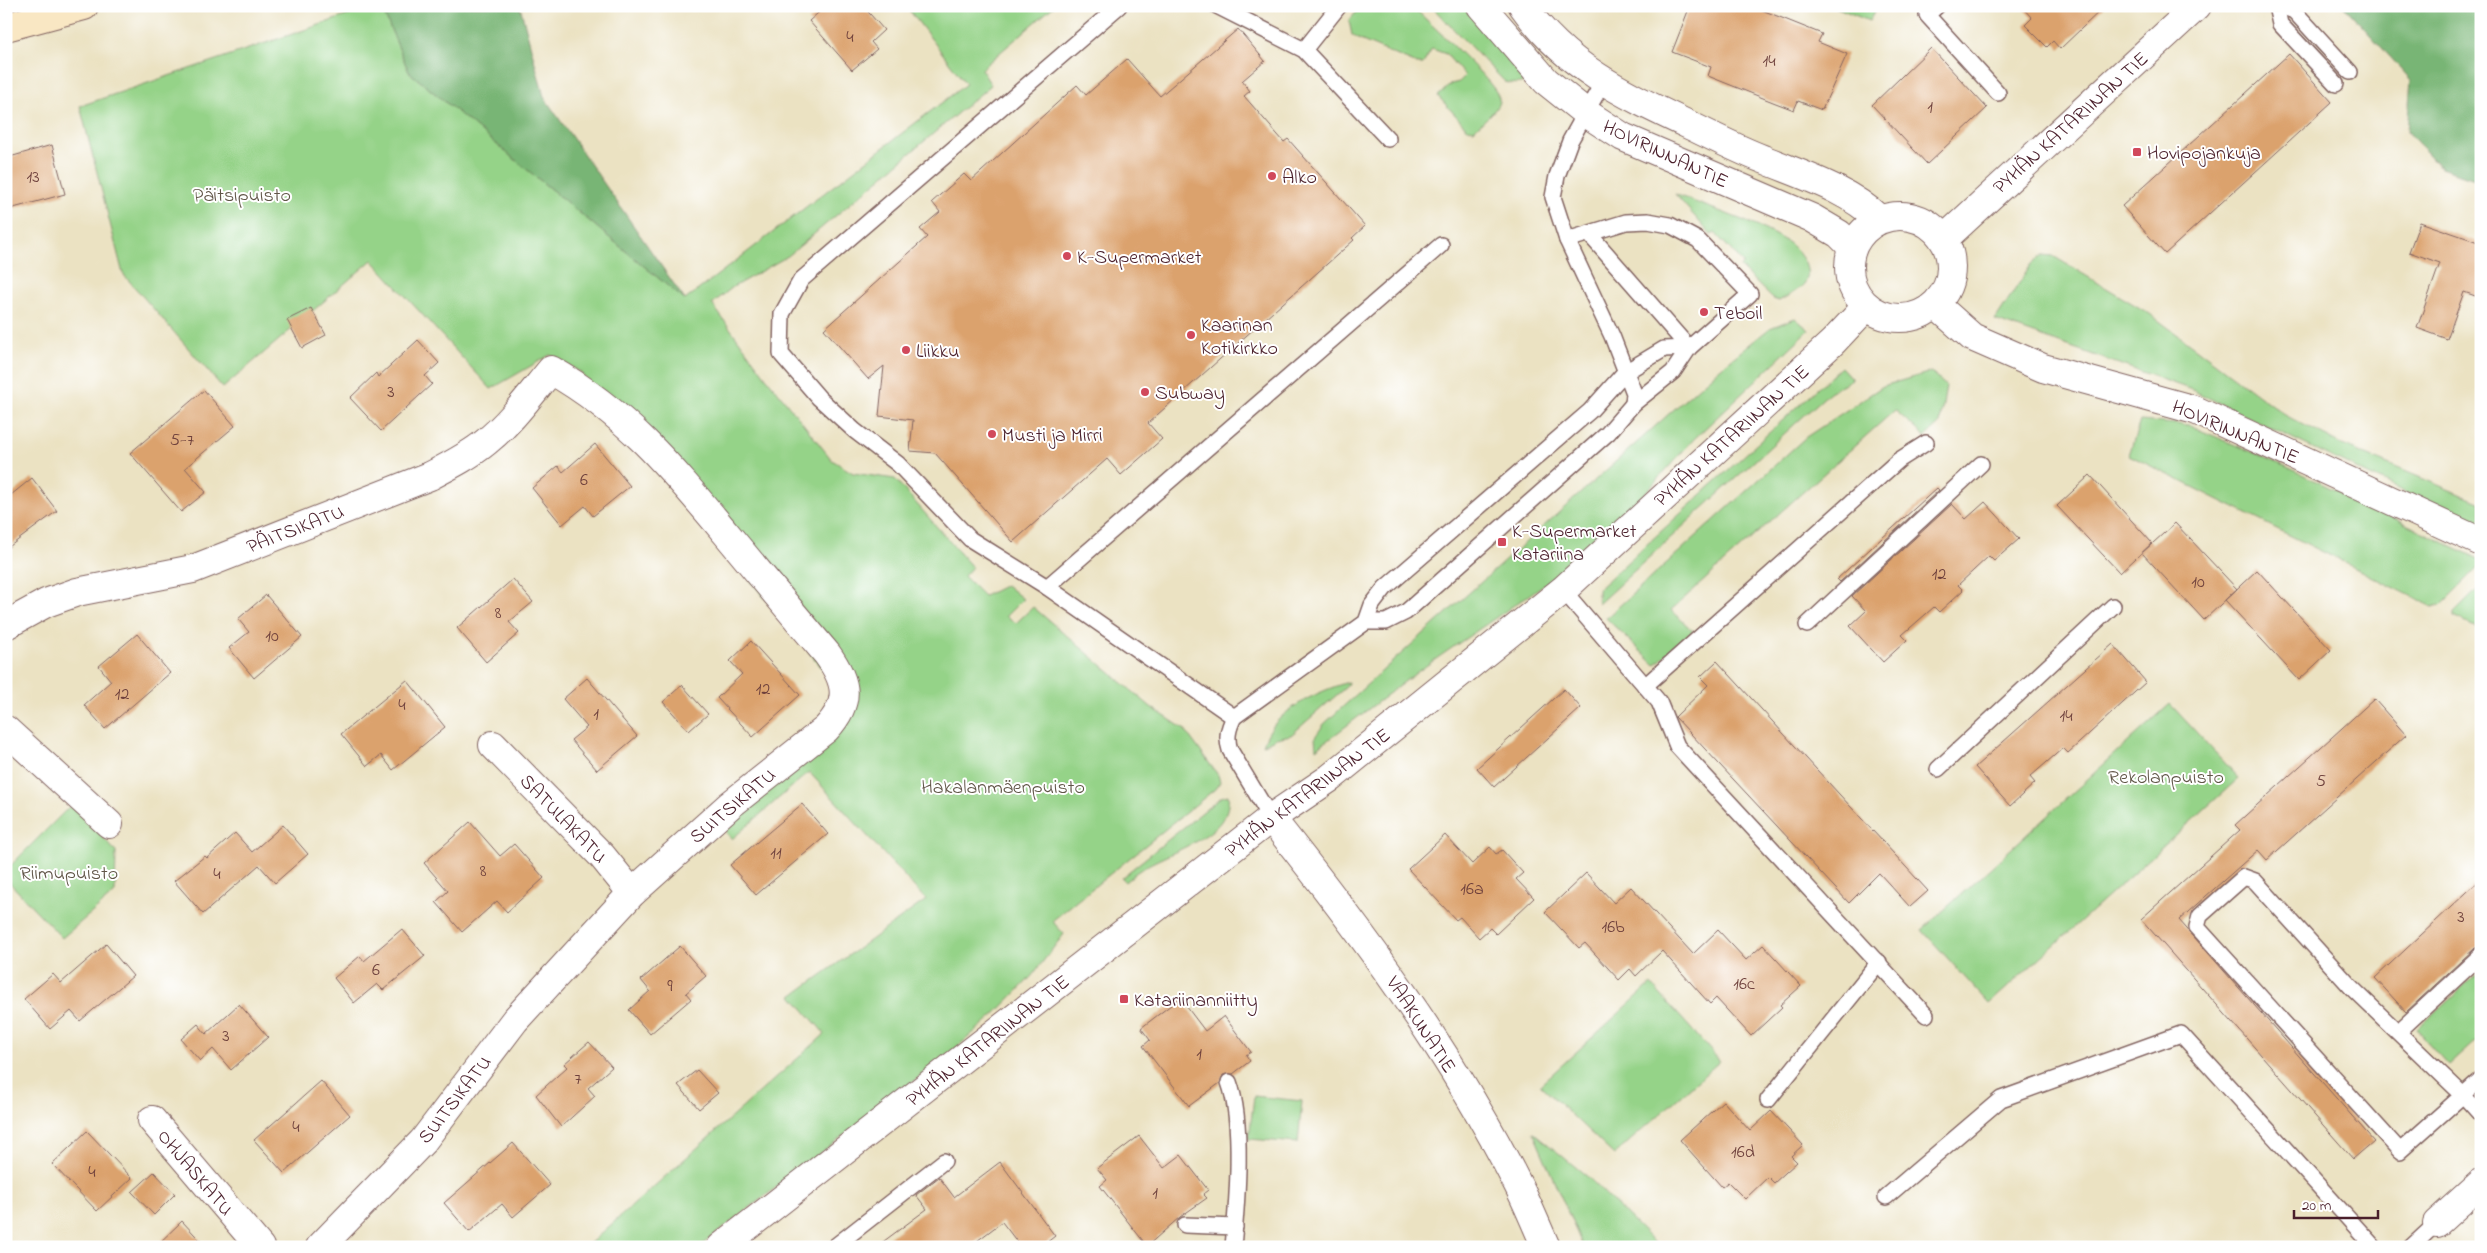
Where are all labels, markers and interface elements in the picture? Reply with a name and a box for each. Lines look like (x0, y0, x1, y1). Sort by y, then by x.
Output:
house number: 4 (846, 25, 854, 51)
street label: PYHÄN KATARIINAN TIE (1987, 46, 2156, 202)
house number: 14 (1762, 49, 1776, 75)
house number: 1 (1927, 95, 1933, 121)
street label: HOVIRINNANTIE (1597, 113, 1733, 197)
place label: Hovipojankuja (2147, 140, 2261, 169)
marker: Hovipojankuja (2131, 146, 2143, 158)
place label: Alko (1282, 164, 1317, 193)
house number: 13 (26, 165, 40, 191)
marker: Alko (1266, 170, 1278, 182)
park label: Päitsipuisto (193, 182, 291, 211)
place label: K-Supermarket (1077, 244, 1202, 273)
marker: K-Supermarket (1061, 250, 1073, 262)
place label: Teboil (1714, 300, 1762, 329)
marker: Teboil (1698, 306, 1710, 318)
place label: Kaarinan Kotikirkko (1201, 312, 1278, 364)
marker: Kaarinan Kotikirkko (1185, 329, 1197, 341)
place label: Liikku (916, 338, 960, 367)
marker: Liikku (900, 344, 912, 356)
street label: PYHÄN KATARIINAN TIE (1648, 359, 1817, 515)
house number: 3 (387, 380, 395, 406)
place label: Subway (1155, 380, 1225, 409)
marker: Subway (1139, 386, 1151, 398)
street label: HOVIRINNANTIE (2167, 393, 2303, 473)
place label: Musti ja Mirri (1002, 422, 1103, 451)
house number: 5-7 (170, 428, 195, 454)
marker: Musti ja Mirri (986, 428, 998, 440)
house number: 6 (580, 468, 588, 494)
street label: PÄITSIKATU (243, 498, 349, 562)
place label: K-Supermarket Katariina (1512, 518, 1637, 570)
marker: K-Supermarket Katariina (1496, 536, 1508, 548)
house number: 12 (1932, 562, 1946, 588)
house number: 10 (2191, 570, 2205, 596)
house number: 8 (495, 601, 502, 627)
house number: 10 (265, 624, 279, 650)
house number: 12 (756, 677, 770, 703)
house number: 12 (115, 682, 129, 708)
house number: 4 (398, 693, 406, 719)
house number: 1 (593, 702, 599, 728)
house number: 14 (2059, 704, 2073, 730)
street label: PYHÄN KATARIINAN TIE (1220, 722, 1397, 866)
street label: SUITSIKATU (684, 762, 783, 852)
park label: Rekolanpuisto (2108, 764, 2224, 793)
street label: SATULAKATU (512, 768, 613, 871)
house number: 5 (2316, 769, 2326, 795)
park label: Hakalanmäenpuisto (921, 774, 1085, 803)
house number: 11 (770, 841, 782, 867)
house number: 8 (480, 859, 487, 885)
park label: Riimupuisto (20, 860, 118, 889)
house number: 4 (213, 862, 221, 888)
house number: 16a (1460, 877, 1484, 903)
house number: 3 (2457, 905, 2465, 931)
house number: 16b (1601, 915, 1625, 941)
house number: 6 (372, 958, 380, 984)
street label: PYHÄN KATARIINAN TIE (900, 969, 1077, 1115)
street label: VAAKUNATIE (1377, 970, 1462, 1080)
house number: 16c (1733, 972, 1755, 998)
house number: 9 (667, 974, 673, 1000)
place label: Katariinanniitty (1134, 987, 1258, 1016)
marker: Katariinanniitty (1118, 993, 1130, 1005)
house number: 3 (222, 1024, 230, 1050)
house number: 1 (1196, 1042, 1202, 1068)
street label: SUITSIKATU (412, 1050, 500, 1151)
house number: 7 (574, 1067, 582, 1093)
house number: 4 (292, 1115, 300, 1141)
street label: OHJASKATU (149, 1124, 239, 1223)
house number: 16d (1731, 1140, 1755, 1166)
house number: 4 (88, 1160, 96, 1186)
house number: 1 (1152, 1181, 1158, 1207)
scale bar (2294, 1188, 2378, 1220)
text: 20 m (2302, 1195, 2332, 1217)

